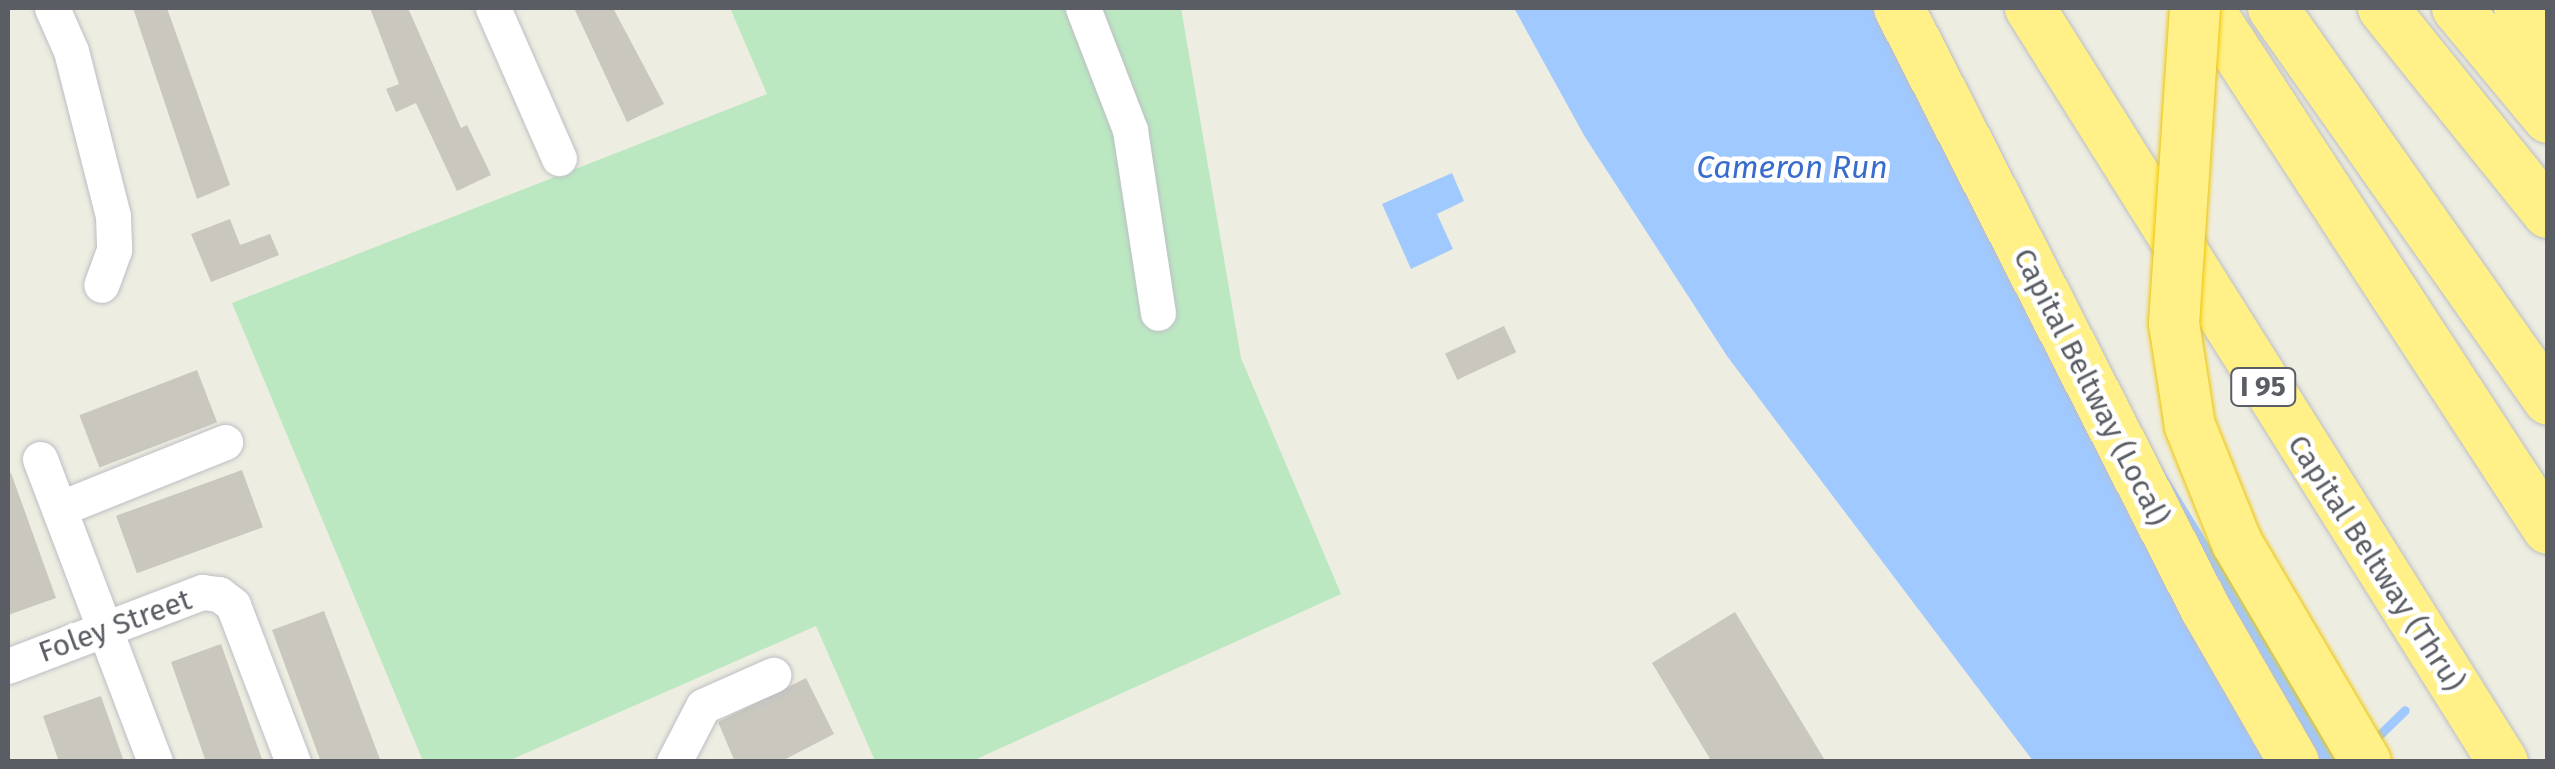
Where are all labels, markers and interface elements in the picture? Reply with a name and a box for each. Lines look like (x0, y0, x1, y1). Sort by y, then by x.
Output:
water label: Cameron Run (1696, 148, 1888, 186)
street label: Capital Beltway (Local) (2005, 242, 2177, 532)
road number: I 95 (2228, 364, 2298, 410)
street label: Capital Beltway (Thru) (2280, 428, 2472, 698)
street label: Foley Street (34, 582, 196, 670)

